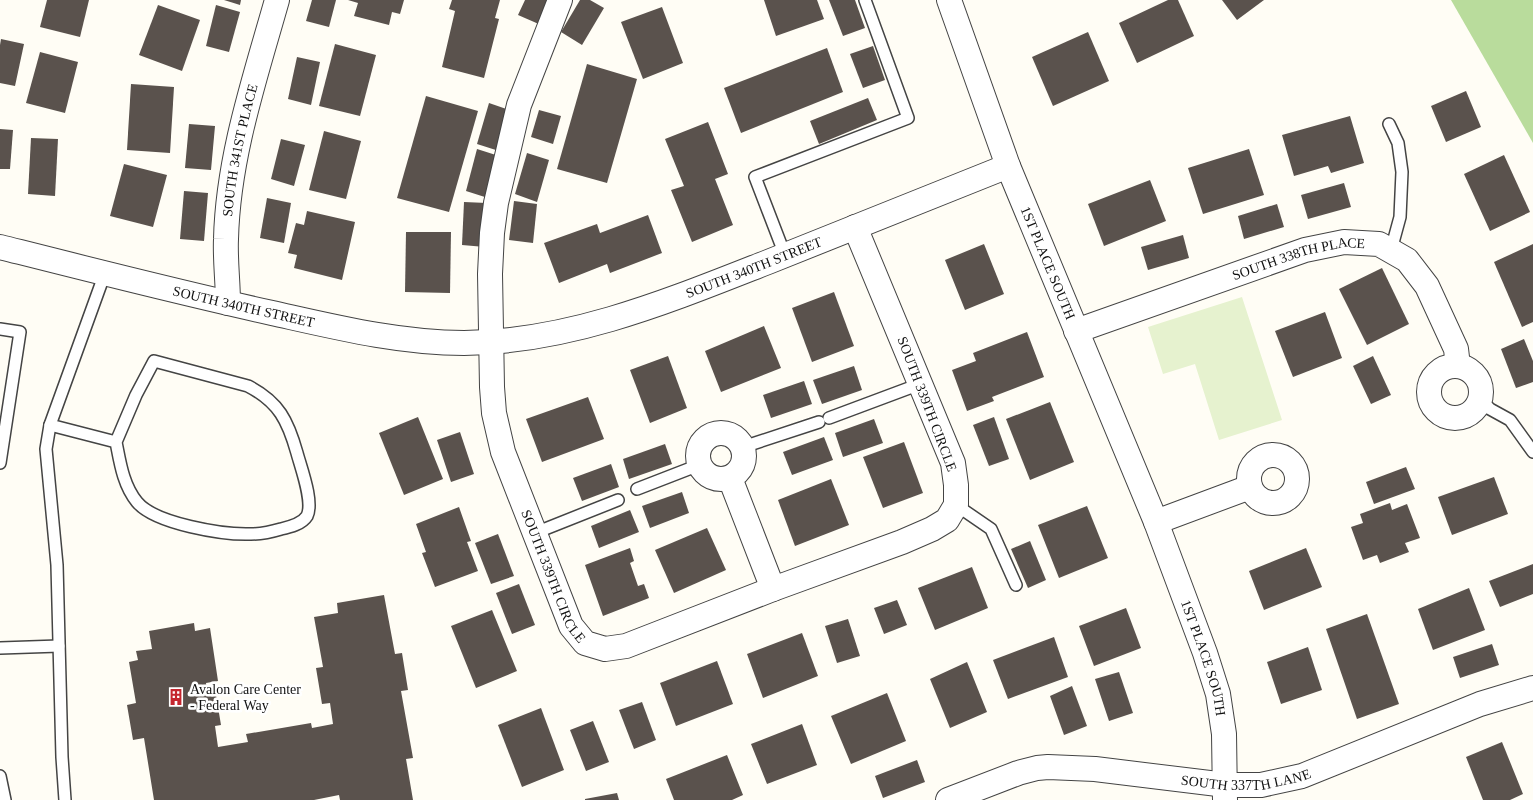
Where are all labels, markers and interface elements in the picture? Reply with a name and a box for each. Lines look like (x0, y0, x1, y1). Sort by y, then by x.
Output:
street label: SOUTH 341ST PLACE (220, 82, 260, 217)
street label: 1ST PLACE SOUTH (1018, 204, 1078, 322)
street label: SOUTH 340TH STREET (684, 234, 824, 301)
street label: SOUTH 338TH PLACE (1230, 234, 1366, 283)
street label: SOUTH 340TH STREET (172, 283, 316, 330)
street label: SOUTH 339TH CIRCLE (894, 335, 960, 473)
street label: SOUTH 339TH CIRCLE (519, 508, 589, 645)
street label: 1ST PLACE SOUTH (1178, 598, 1229, 717)
place label: Avalon Care Center - Federal Way (190, 682, 301, 713)
building icon: Avalon Care Center - Federal Way (166, 687, 186, 707)
street label: SOUTH 337TH LANE (1180, 766, 1313, 793)

